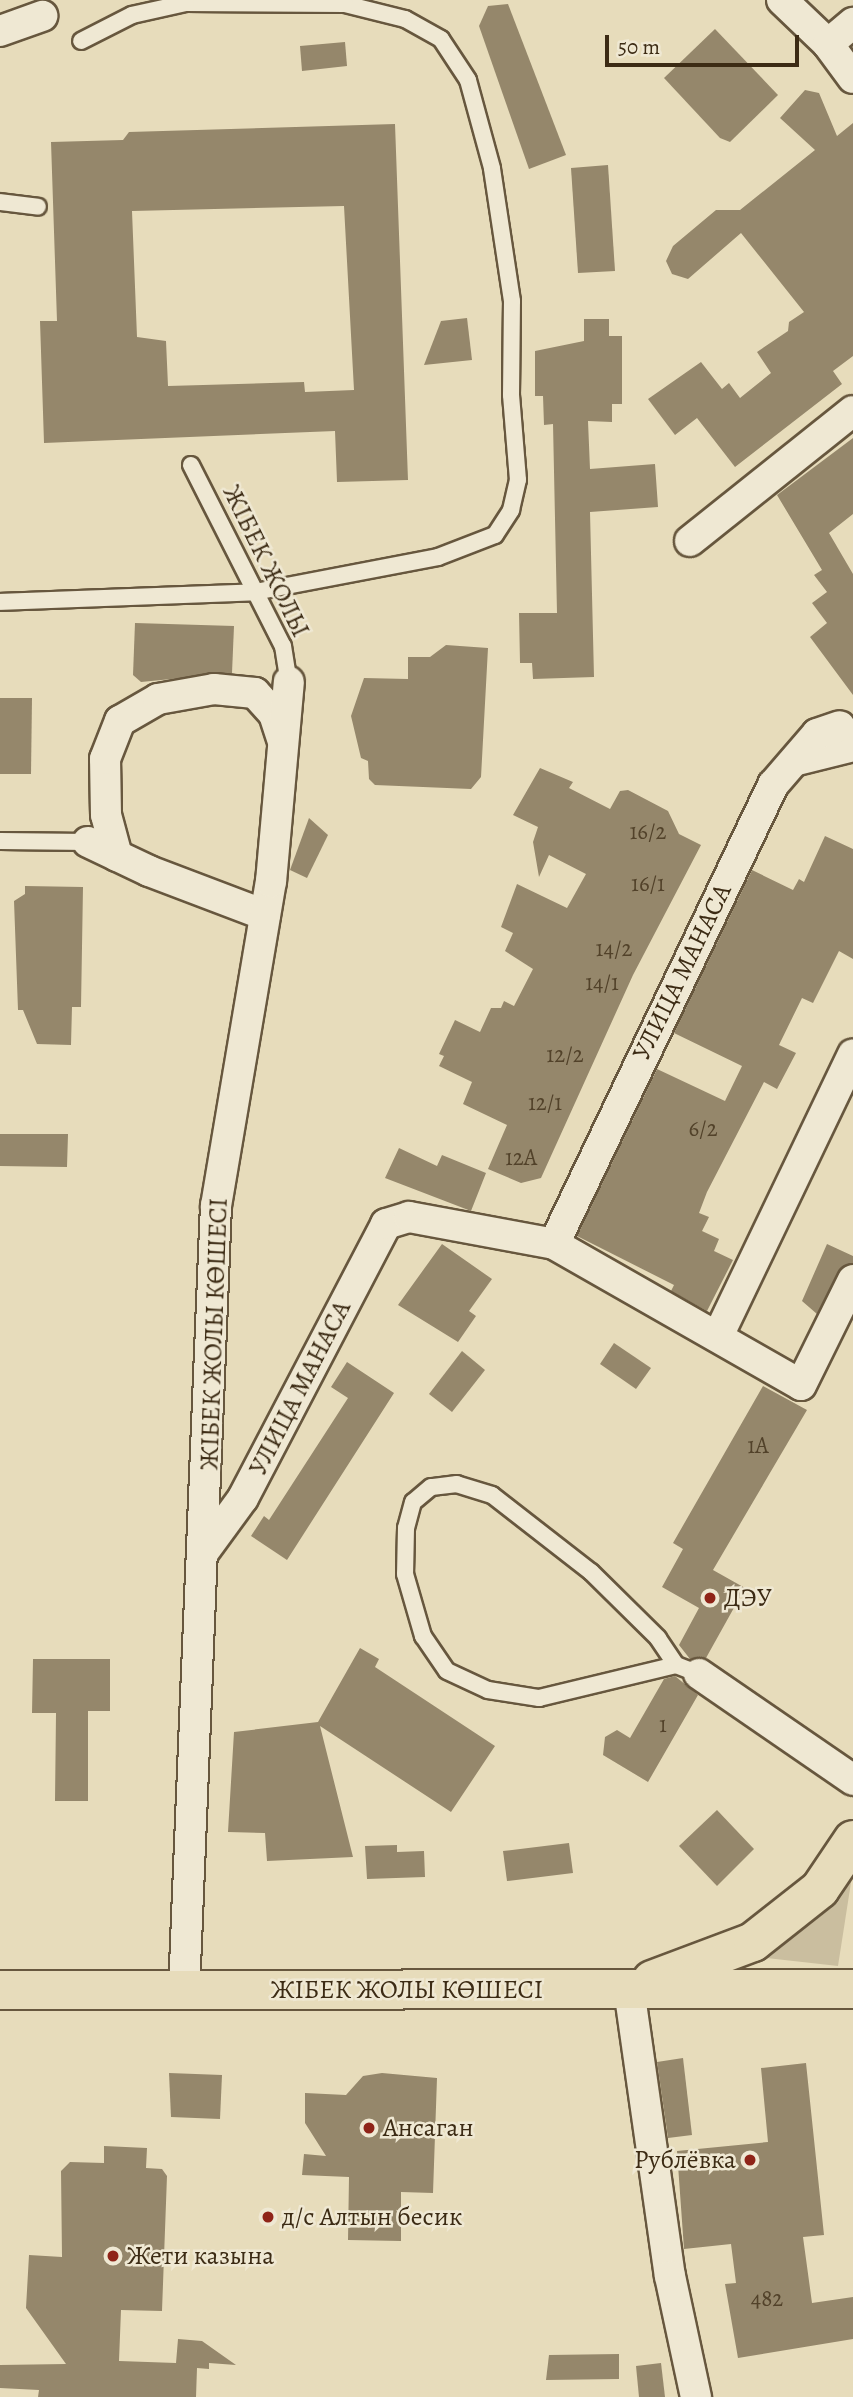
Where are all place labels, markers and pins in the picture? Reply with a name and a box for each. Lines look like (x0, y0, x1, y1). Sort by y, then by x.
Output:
place label: ДЭУ (724, 1582, 772, 1614)
marker: ДЭУ (702, 1590, 718, 1606)
place label: Ансаган (383, 2112, 474, 2144)
marker: Ансаган (361, 2120, 377, 2136)
place label: Рублёвка (634, 2144, 736, 2176)
marker: Рублёвка (742, 2152, 758, 2168)
place label: д/с Алтын бесик (282, 2201, 462, 2233)
marker: д/с Алтын бесик (260, 2209, 276, 2225)
place label: Жети казына (127, 2240, 274, 2272)
marker: Жети казына (105, 2248, 121, 2264)

